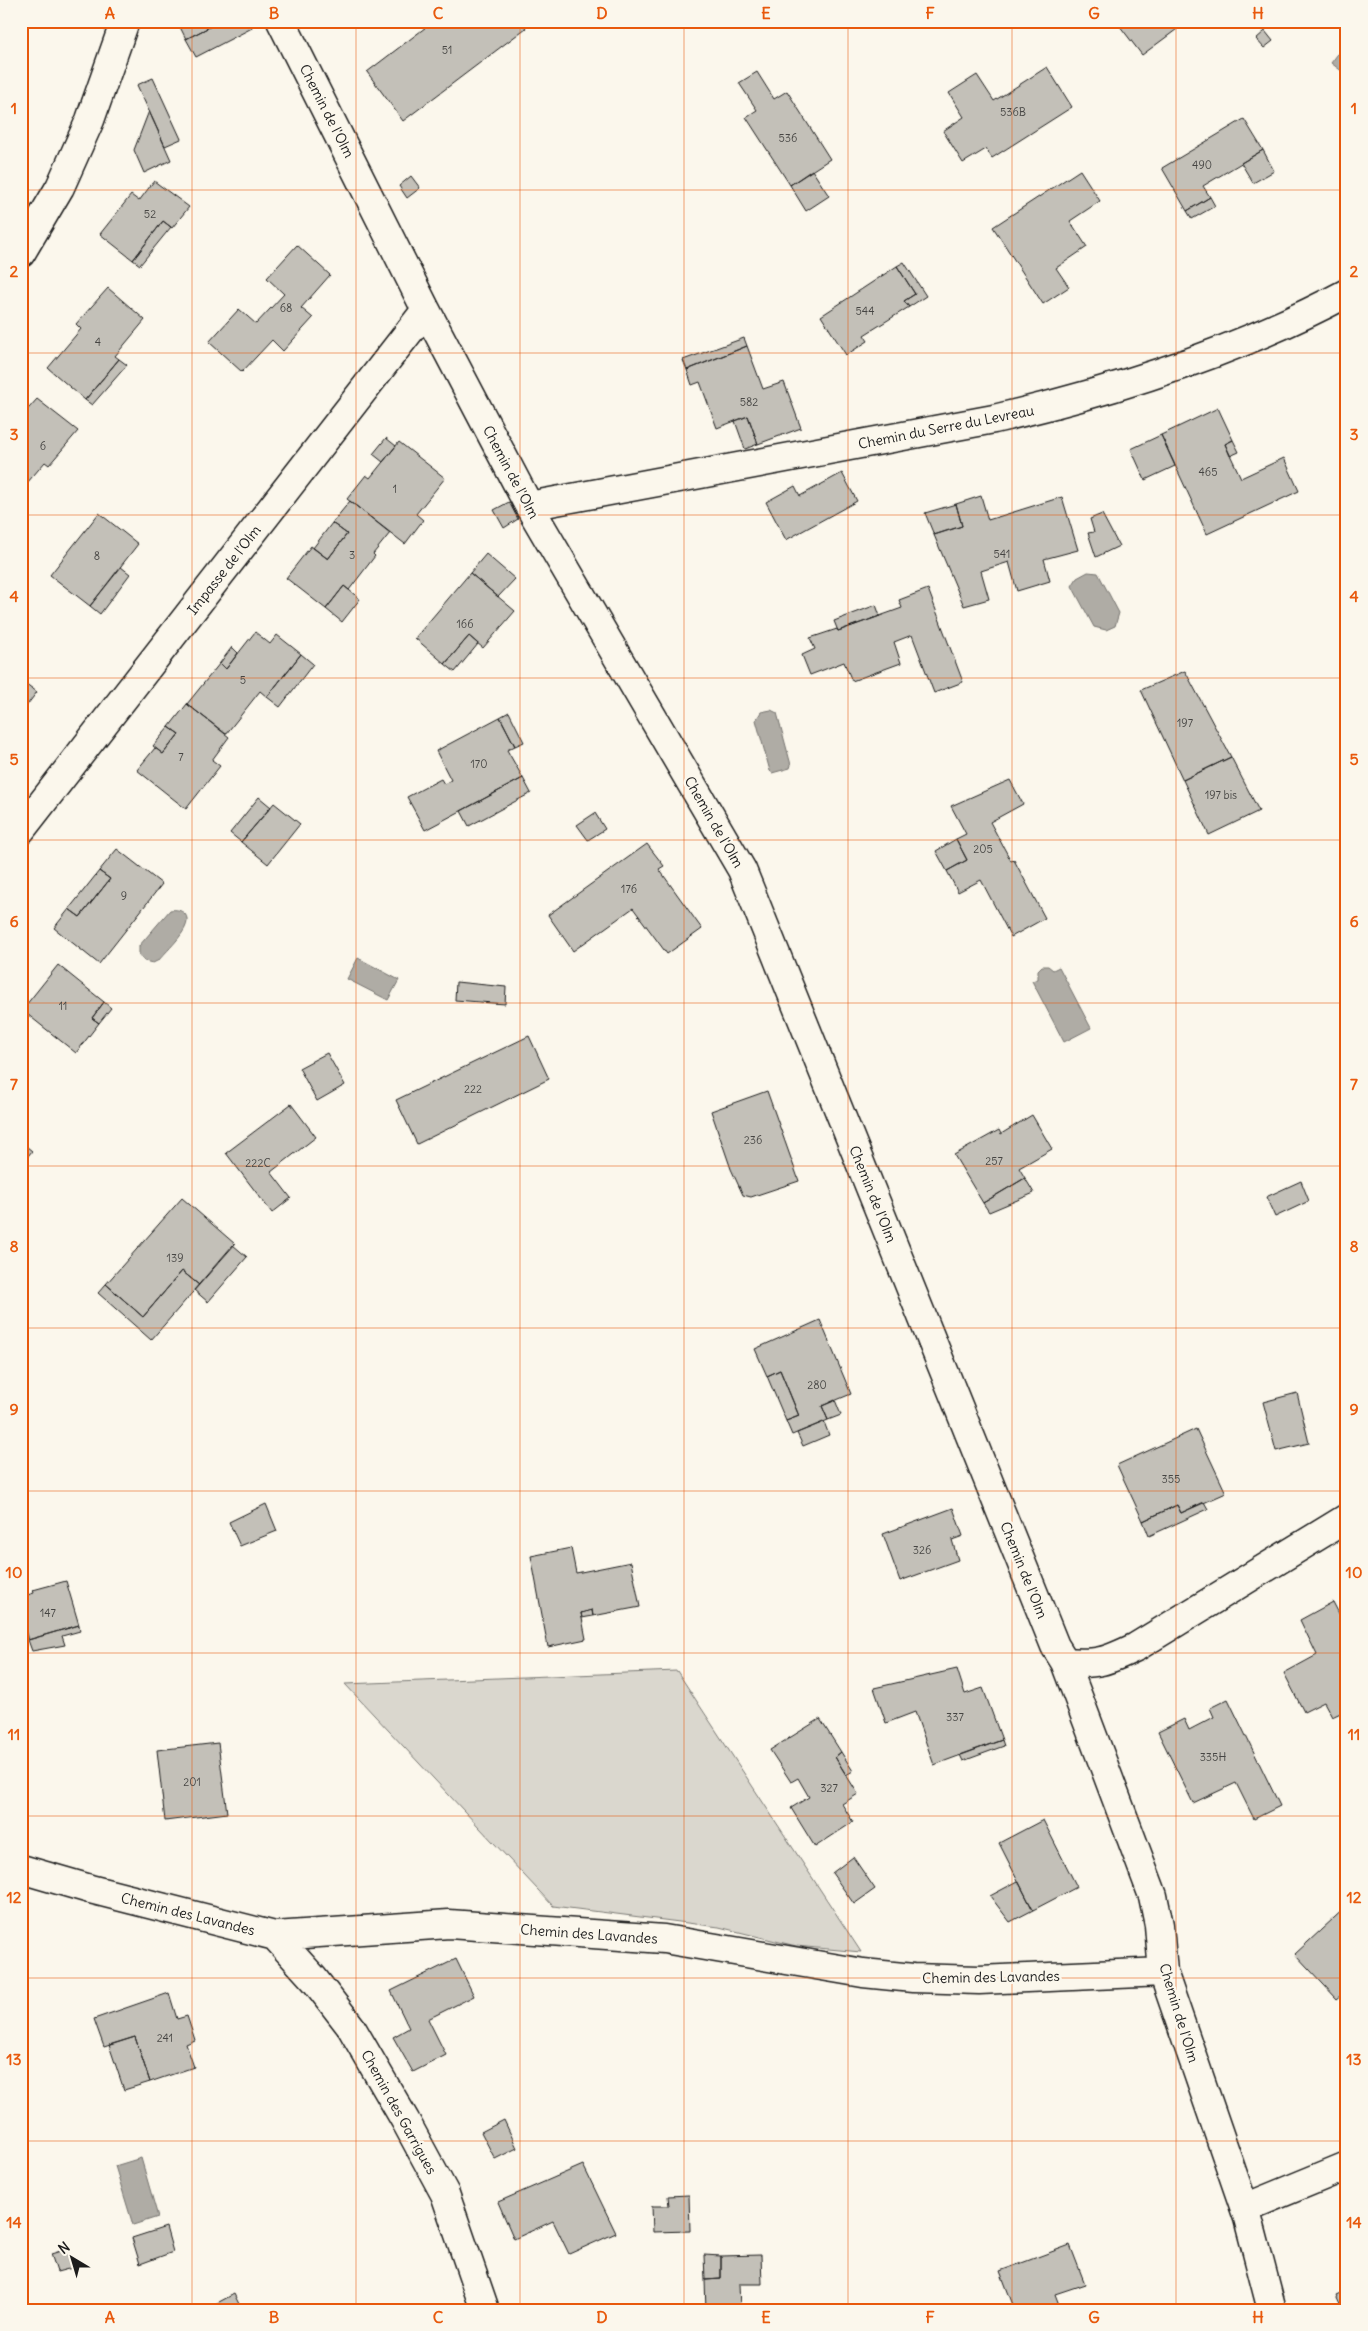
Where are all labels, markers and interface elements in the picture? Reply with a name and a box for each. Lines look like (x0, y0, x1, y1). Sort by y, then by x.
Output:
text: A (105, 3, 115, 23)
text: B (269, 3, 280, 23)
text: C (433, 3, 444, 23)
text: D (596, 3, 608, 23)
text: E (761, 3, 771, 23)
text: F (925, 3, 935, 23)
text: G (1088, 3, 1100, 23)
text: H (1252, 3, 1264, 23)
house number: 51 (442, 43, 452, 57)
street label: Chemin de l'Olm (296, 61, 358, 161)
text: 1 (11, 98, 17, 118)
text: 1 (1351, 98, 1357, 118)
house number: 536B (1000, 105, 1026, 119)
house number: 536 (779, 131, 797, 145)
house number: 490 (1192, 158, 1212, 172)
house number: 52 (144, 207, 156, 221)
text: 2 (10, 261, 19, 281)
text: 2 (1350, 261, 1359, 281)
house number: 68 (280, 301, 292, 315)
house number: 544 (855, 304, 875, 318)
house number: 4 (95, 335, 101, 349)
house number: 582 (740, 395, 758, 409)
street label: Chemin du Serre du Levreau (857, 401, 1035, 453)
street label: Chemin de l'Olm (479, 422, 543, 522)
text: 3 (9, 424, 19, 444)
text: 3 (1349, 424, 1359, 444)
house number: 6 (40, 439, 46, 453)
house number: 465 (1198, 465, 1218, 479)
house number: 1 (393, 482, 397, 496)
street label: Impasse de l'Olm (183, 522, 265, 618)
house number: 541 (994, 547, 1010, 561)
house number: 3 (349, 548, 355, 562)
house number: 8 (94, 549, 100, 563)
text: 4 (9, 586, 19, 606)
text: 4 (1349, 586, 1359, 606)
house number: 166 (456, 617, 474, 631)
house number: 5 (240, 673, 246, 687)
house number: 197 (1177, 716, 1194, 730)
text: 5 (9, 749, 19, 769)
text: 5 (1349, 749, 1359, 769)
house number: 7 (178, 750, 184, 764)
house number: 170 (471, 757, 488, 771)
street label: Chemin de l'Olm (681, 773, 747, 871)
house number: 197 bis (1205, 788, 1237, 802)
house number: 205 (973, 842, 993, 856)
house number: 176 (621, 882, 637, 896)
house number: 9 (121, 889, 127, 903)
text: 6 (9, 911, 19, 931)
text: 6 (1349, 911, 1359, 931)
house number: 11 (59, 999, 67, 1013)
text: 7 (10, 1074, 18, 1094)
text: 7 (1350, 1074, 1358, 1094)
house number: 222 (464, 1082, 482, 1096)
house number: 236 (744, 1133, 762, 1147)
street label: Chemin de l'Olm (845, 1143, 901, 1245)
house number: 257 (985, 1154, 1003, 1168)
house number: 222C (245, 1156, 271, 1170)
text: 8 (9, 1236, 19, 1256)
text: 8 (1349, 1236, 1359, 1256)
house number: 139 (167, 1251, 183, 1265)
house number: 280 (807, 1378, 827, 1392)
text: 9 (9, 1399, 19, 1419)
text: 9 (1349, 1399, 1359, 1419)
house number: 355 (1162, 1472, 1180, 1486)
street label: Chemin de l'Olm (996, 1519, 1052, 1621)
house number: 326 (913, 1543, 931, 1557)
text: 10 (6, 1562, 22, 1582)
text: 10 (1346, 1562, 1362, 1582)
house number: 147 (40, 1606, 57, 1620)
house number: 337 (946, 1710, 965, 1724)
text: 11 (8, 1724, 20, 1744)
text: 11 (1348, 1724, 1360, 1744)
house number: 335H (1200, 1750, 1226, 1764)
house number: 201 (183, 1775, 201, 1789)
house number: 327 (820, 1781, 838, 1795)
text: 12 (6, 1887, 22, 1907)
text: 12 (1346, 1887, 1362, 1907)
street label: Chemin des Lavandes (119, 1889, 257, 1939)
street label: Chemin des Lavandes (520, 1920, 658, 1948)
street label: Chemin de l'Olm (1155, 1961, 1203, 2065)
street label: Chemin des Lavandes (922, 1967, 1060, 1987)
house number: 241 (157, 2031, 173, 2045)
street label: Chemin des Garrigues (357, 2047, 441, 2177)
text: 13 (6, 2049, 22, 2069)
text: 13 (1346, 2049, 1362, 2069)
text: 14 (6, 2212, 22, 2232)
text: 14 (1346, 2212, 1362, 2232)
north arrow (48, 2234, 98, 2284)
text: N (55, 2238, 73, 2258)
text: A (105, 2307, 115, 2327)
text: B (269, 2307, 280, 2327)
text: C (433, 2307, 444, 2327)
text: D (596, 2307, 608, 2327)
text: E (761, 2307, 771, 2327)
text: F (925, 2307, 935, 2327)
text: G (1088, 2307, 1100, 2327)
text: H (1252, 2307, 1264, 2327)

